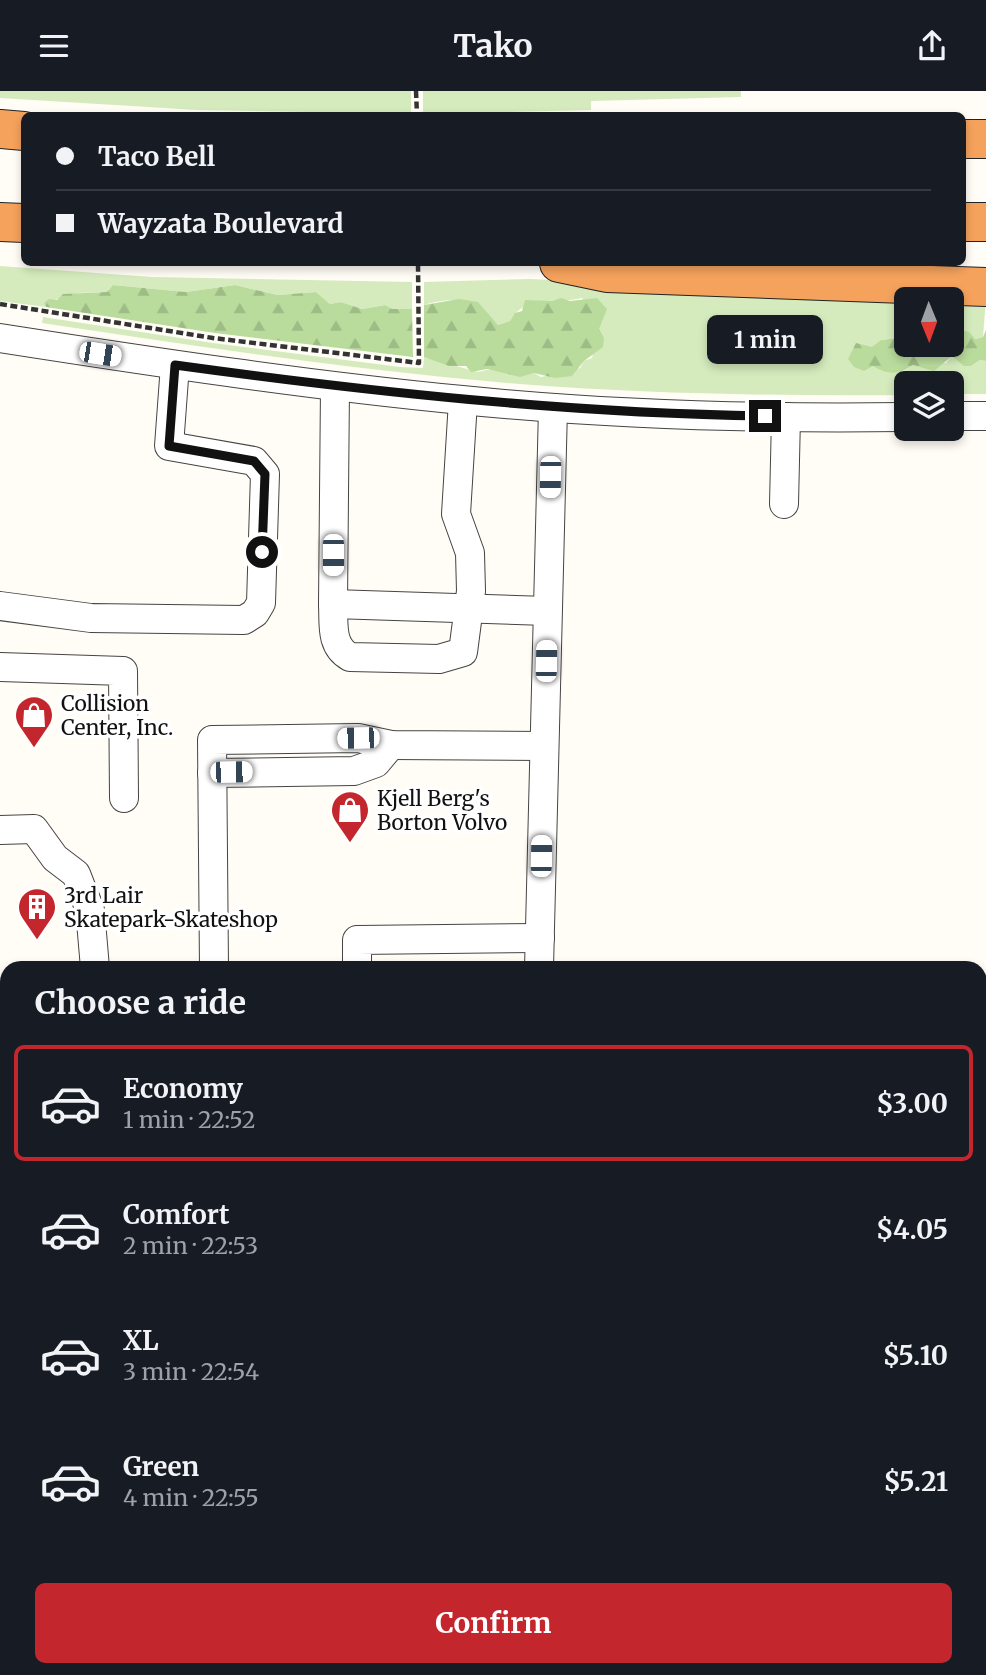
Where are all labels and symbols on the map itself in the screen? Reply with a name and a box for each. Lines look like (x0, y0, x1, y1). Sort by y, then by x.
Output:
north arrow (894, 287, 964, 357)
callout: 1 min (707, 315, 823, 363)
car (78, 340, 123, 368)
route end (749, 400, 781, 432)
car (540, 456, 561, 498)
car (323, 534, 344, 576)
route start (246, 536, 278, 568)
car (536, 640, 557, 682)
place label: Collision Center, Inc. (61, 690, 173, 741)
shop icon: Collision Center, Inc. (13, 694, 55, 749)
car (337, 727, 380, 749)
car (210, 761, 253, 783)
place label: Kjell Berg's Borton Volvo (377, 785, 507, 836)
shop icon: Kjell Berg's Borton Volvo (329, 789, 371, 844)
car (531, 835, 552, 877)
place label: 3rd Lair Skatepark-Skateshop (64, 882, 278, 933)
building icon: 3rd Lair Skatepark-Skateshop (16, 886, 58, 941)

